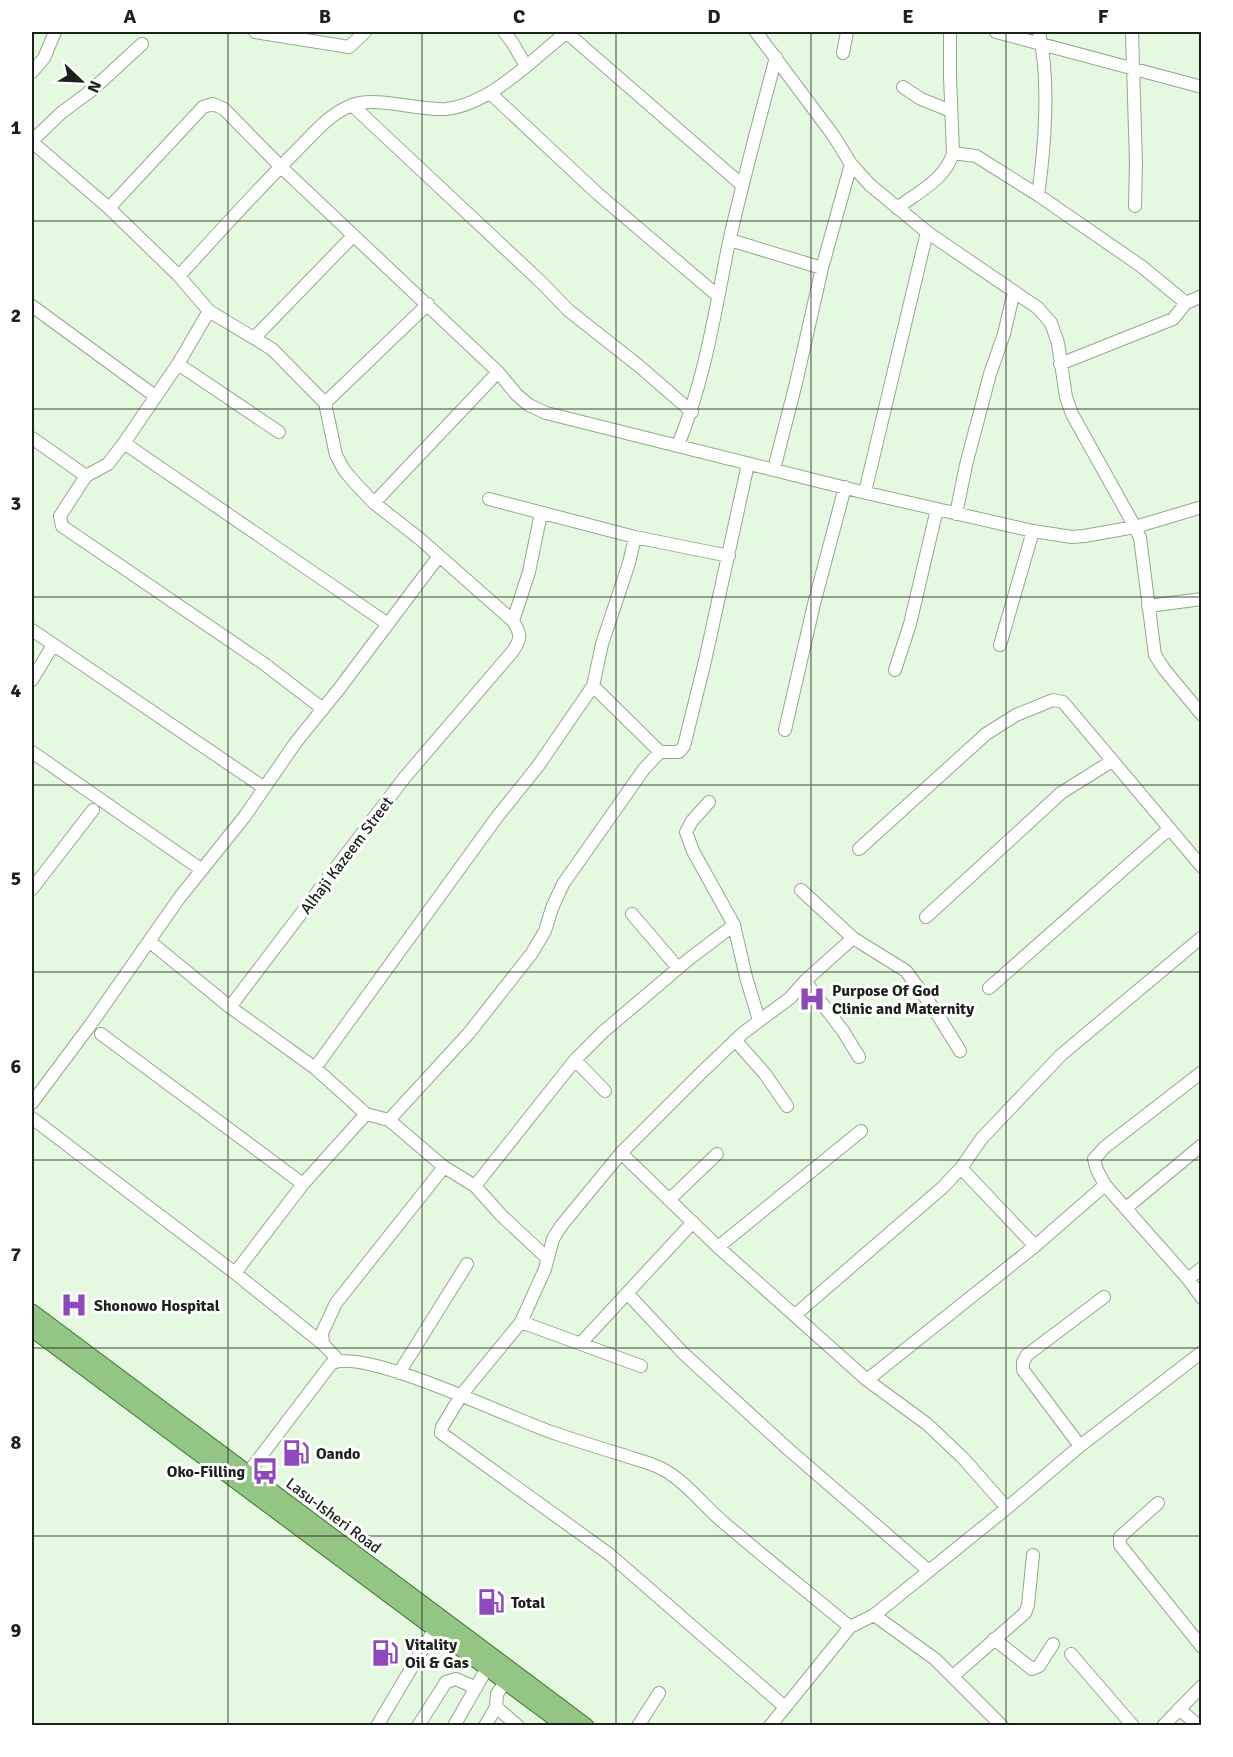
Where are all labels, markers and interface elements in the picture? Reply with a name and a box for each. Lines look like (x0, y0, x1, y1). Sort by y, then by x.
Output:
text: A (124, 4, 137, 29)
text: B (319, 4, 331, 29)
text: C (513, 4, 525, 29)
text: D (707, 4, 721, 29)
text: E (902, 4, 914, 29)
text: F (1098, 4, 1109, 29)
north arrow (51, 51, 111, 111)
text: N (83, 77, 105, 96)
text: 1 (11, 115, 22, 140)
text: 2 (11, 303, 21, 328)
text: 3 (11, 491, 21, 516)
text: 4 (11, 678, 22, 703)
street label: Alhaji Kazeem Street (296, 793, 398, 918)
text: 5 (11, 866, 21, 891)
place label: Purpose Of God Clinic and Maternity (832, 981, 974, 1019)
hospital icon: Purpose Of God Clinic and Maternity (797, 984, 827, 1014)
text: 6 (11, 1054, 22, 1079)
text: 7 (11, 1242, 22, 1267)
hospital icon: Shonowo Hospital (59, 1290, 89, 1320)
place label: Shonowo Hospital (94, 1296, 220, 1316)
text: 8 (11, 1430, 22, 1455)
fuel station icon: Oando (281, 1438, 311, 1468)
place label: Oando (316, 1444, 360, 1464)
bus stop icon: Oko-Filling (250, 1456, 280, 1486)
place label: Oko-Filling (167, 1462, 245, 1482)
street label: Lasu-Isheri Road (282, 1473, 385, 1558)
fuel station icon: Total (476, 1587, 506, 1617)
place label: Total (511, 1593, 545, 1613)
text: 9 (11, 1618, 22, 1643)
place label: Vitality Oil & Gas (405, 1635, 469, 1673)
fuel station icon: Vitality Oil & Gas (370, 1638, 400, 1668)

